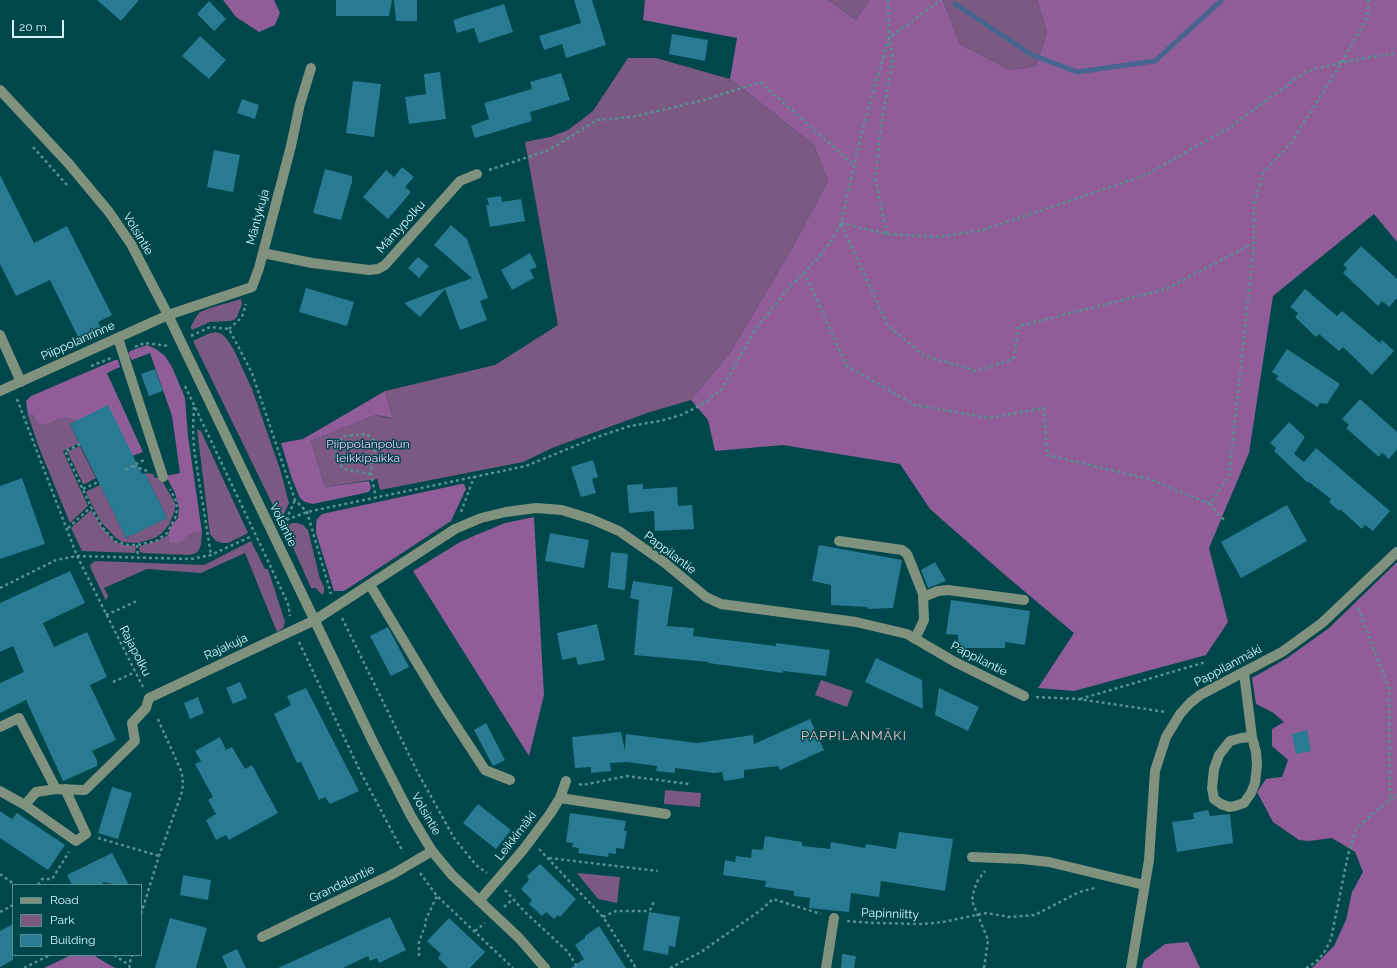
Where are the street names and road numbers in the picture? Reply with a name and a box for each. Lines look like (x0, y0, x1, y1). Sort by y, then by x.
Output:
street label: Mäntykuja (244, 188, 272, 246)
street label: Mäntypolku (374, 198, 428, 256)
street label: Volsintie (120, 210, 156, 258)
street label: Piippolanrinne (39, 318, 117, 364)
street label: Volsintie (266, 501, 300, 549)
street label: Pappilantie (641, 529, 699, 577)
street label: Rajapolku (116, 623, 154, 679)
street label: Rajakuja (202, 631, 250, 663)
street label: Pappilantie (948, 639, 1010, 679)
street label: Pappilanmäki (1192, 642, 1264, 690)
street label: Volsintie (408, 790, 444, 838)
street label: Leikkimäki (492, 809, 540, 863)
street label: Grandalantie (307, 862, 377, 906)
street label: Papinniitty (861, 906, 919, 922)

